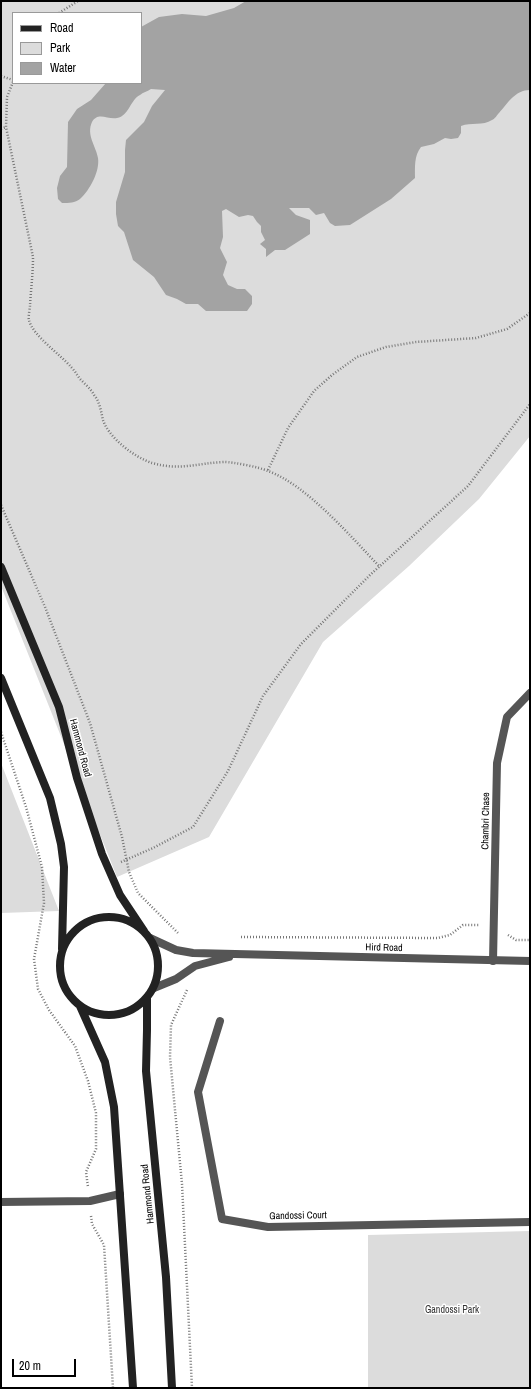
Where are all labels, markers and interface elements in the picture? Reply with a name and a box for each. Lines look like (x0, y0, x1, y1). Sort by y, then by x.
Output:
legend (12, 12, 142, 84)
text: Road (50, 20, 74, 36)
text: Park (50, 40, 70, 56)
text: Water (50, 60, 76, 76)
street label: Hammond Road (66, 718, 94, 778)
street label: Chambri Chase (479, 792, 493, 850)
street label: Hird Road (365, 942, 403, 954)
street label: Hammond Road (139, 1164, 157, 1224)
street label: Gandossi Court (269, 1209, 327, 1223)
park label: Gandossi Park (425, 1304, 479, 1316)
scale bar (14, 1351, 78, 1377)
text: 20 m (19, 1358, 41, 1374)

